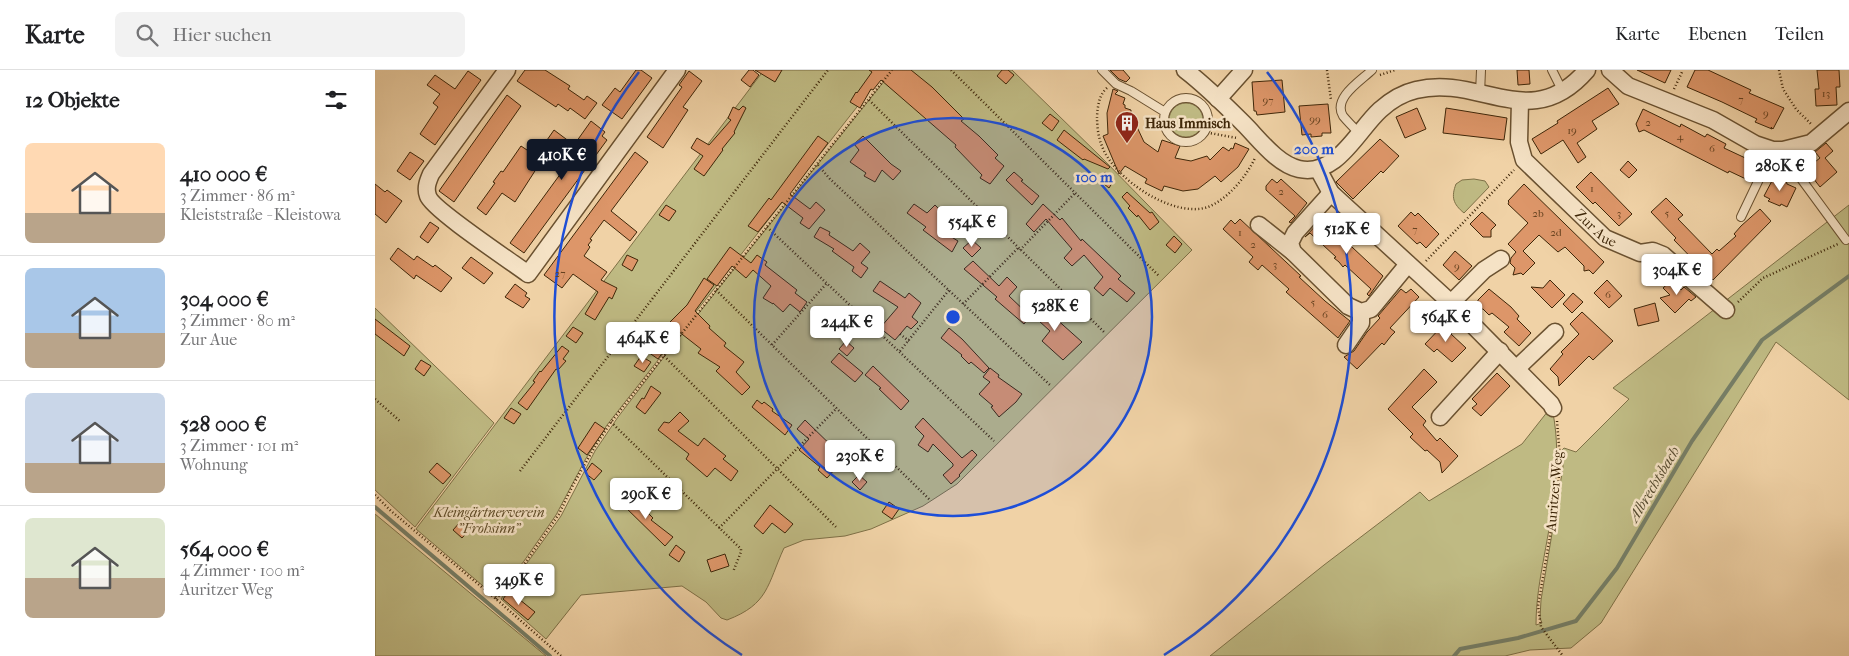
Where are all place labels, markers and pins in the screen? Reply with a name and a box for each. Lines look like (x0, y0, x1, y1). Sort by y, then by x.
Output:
building icon: Haus Immisch (1114, 110, 1140, 144)
place label: Haus Immisch (1145, 115, 1232, 132)
pin: 410K € (521, 138, 603, 181)
pin: 280K € (1739, 150, 1821, 192)
pin: 554K € (931, 206, 1013, 248)
pin: 512K € (1306, 212, 1388, 255)
pin: 304K € (1636, 254, 1718, 296)
pin: 528K € (1014, 290, 1096, 332)
pin: 564K € (1405, 300, 1487, 343)
pin: 244K € (806, 306, 888, 348)
centre of rings (944, 308, 962, 326)
pin: 464K € (602, 322, 684, 364)
pin: 230K € (819, 440, 901, 482)
pin: 290K € (605, 478, 687, 520)
pin: 349K € (478, 564, 560, 606)

